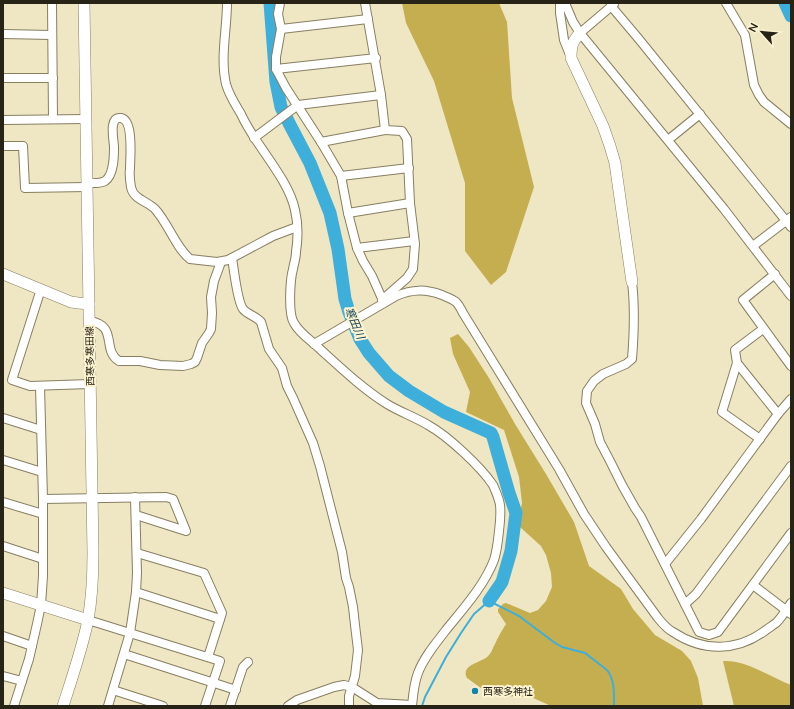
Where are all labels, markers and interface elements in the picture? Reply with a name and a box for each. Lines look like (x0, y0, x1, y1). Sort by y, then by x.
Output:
north arrow (742, 12, 782, 52)
text: N (745, 21, 761, 34)
water label: 寒田川 (342, 305, 368, 342)
street label: 西寒多寒田線 (83, 326, 97, 386)
place label: 西寒多神社 (483, 685, 533, 698)
marker: 西寒多神社 (470, 686, 480, 696)

